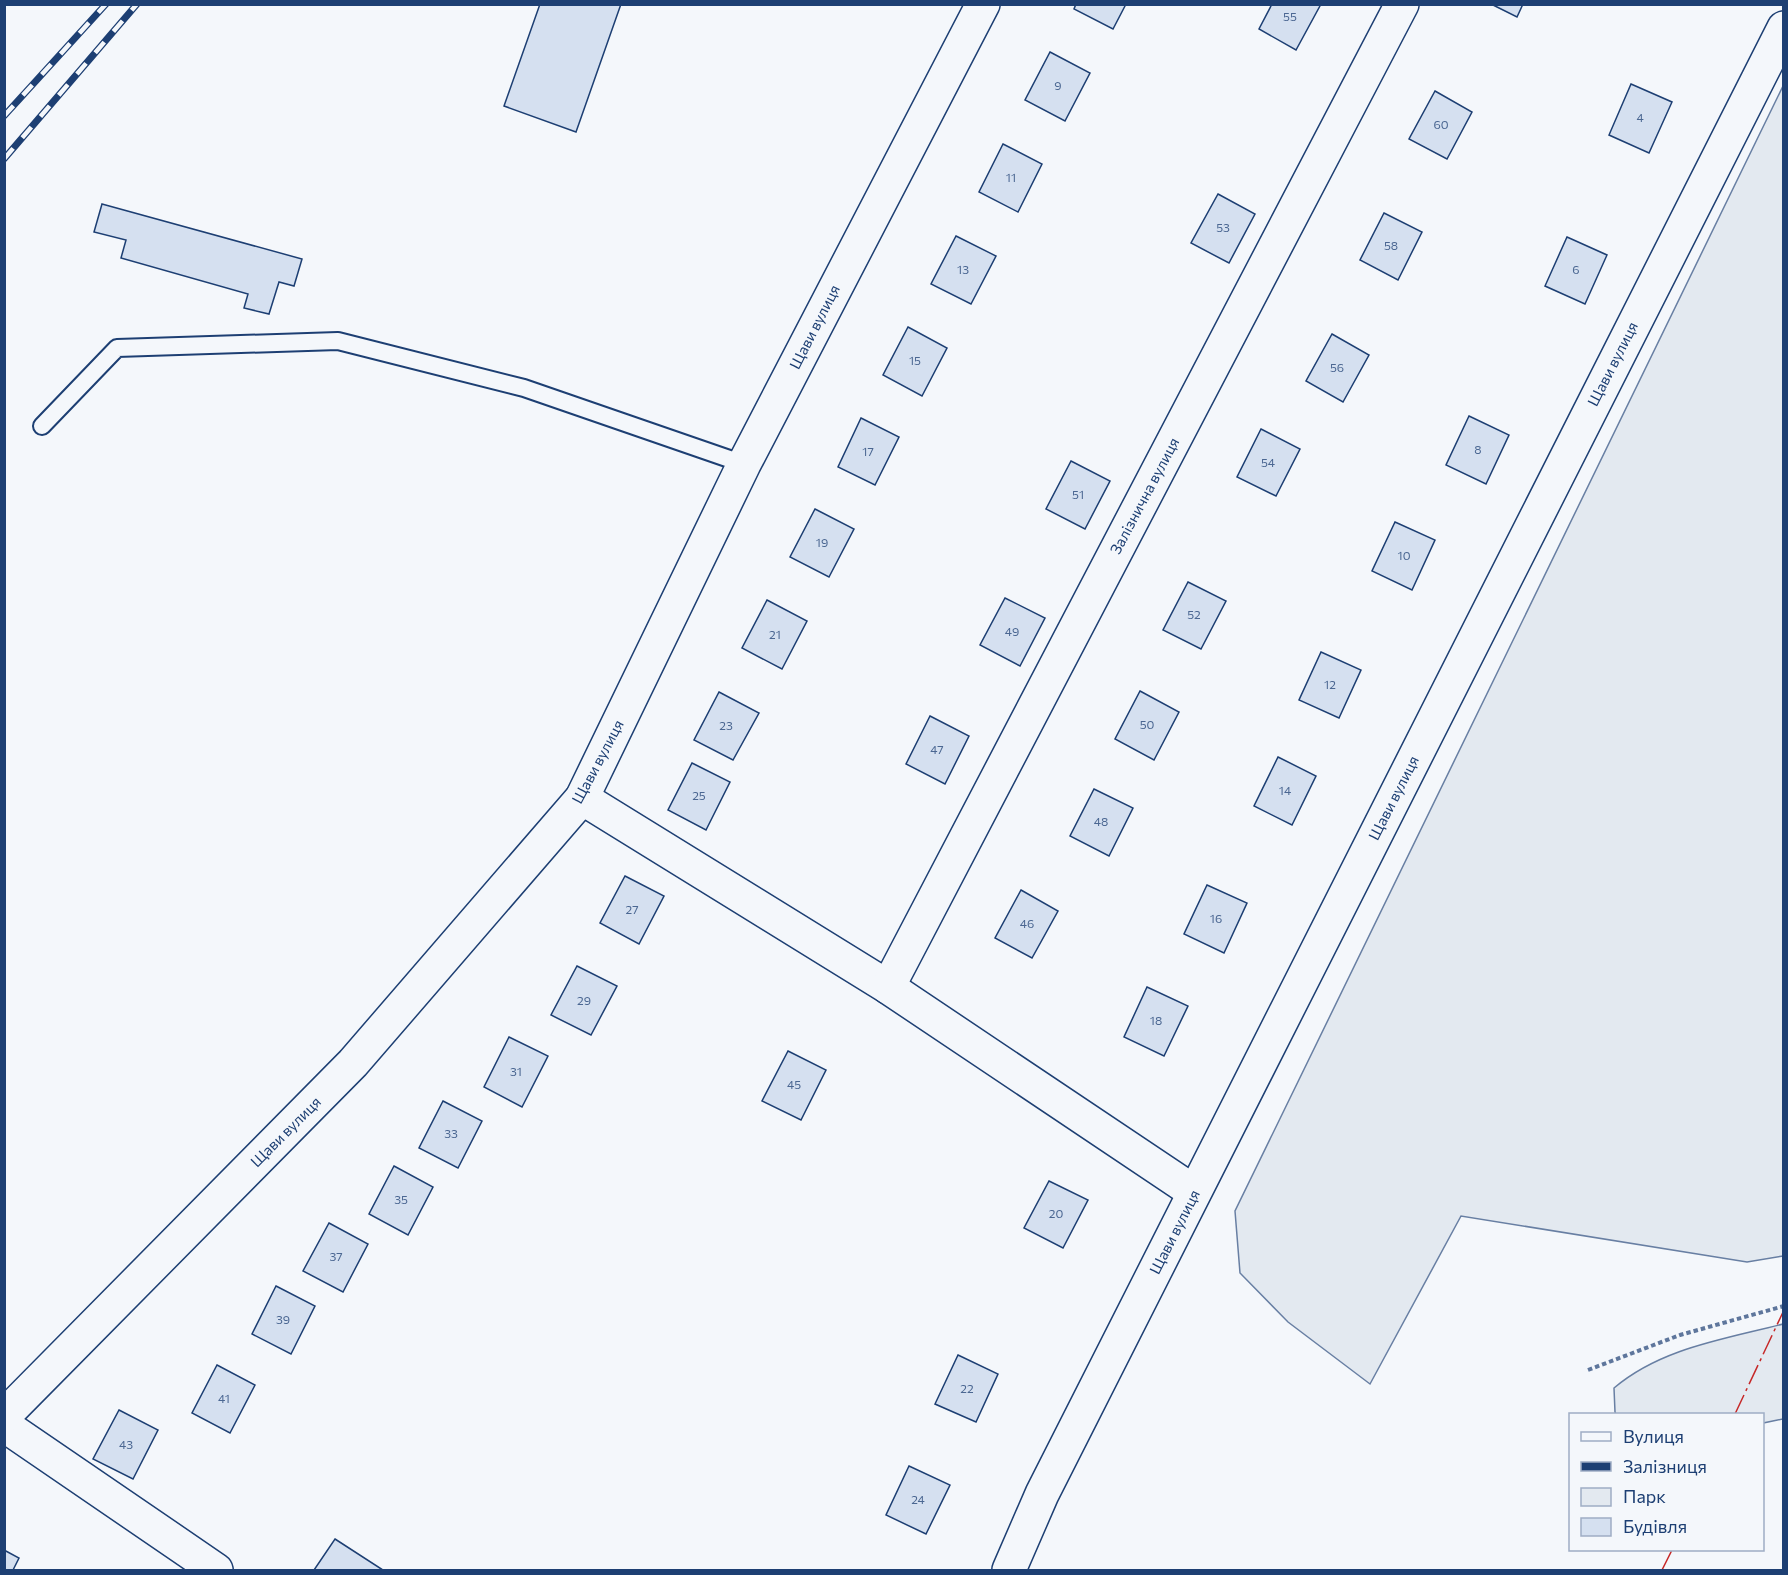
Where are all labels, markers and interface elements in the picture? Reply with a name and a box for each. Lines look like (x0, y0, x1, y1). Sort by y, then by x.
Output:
house number: 55 (1283, 9, 1297, 23)
house number: 9 (1054, 78, 1062, 92)
house number: 4 (1636, 110, 1644, 124)
house number: 60 (1433, 117, 1449, 131)
house number: 11 (1006, 170, 1016, 184)
house number: 53 (1216, 220, 1230, 234)
house number: 58 (1384, 238, 1398, 252)
house number: 13 (957, 262, 969, 276)
house number: 6 (1572, 262, 1580, 276)
street label: Щави вулиця (785, 281, 843, 372)
street label: Щави вулиця (1583, 318, 1641, 409)
house number: 15 (909, 353, 921, 367)
house number: 56 (1330, 360, 1344, 374)
street label: Залізнична вулиця (1106, 434, 1182, 557)
house number: 8 (1474, 442, 1482, 456)
house number: 17 (862, 444, 874, 458)
house number: 54 (1261, 455, 1275, 469)
house number: 51 (1072, 487, 1084, 501)
house number: 19 (816, 535, 828, 549)
house number: 10 (1398, 548, 1411, 562)
house number: 52 (1187, 607, 1201, 621)
house number: 49 (1005, 624, 1019, 638)
house number: 21 (769, 627, 781, 641)
house number: 12 (1324, 677, 1336, 691)
street label: Щави вулиця (567, 717, 627, 807)
house number: 50 (1140, 717, 1155, 731)
house number: 23 (719, 718, 733, 732)
house number: 47 (930, 742, 944, 756)
street label: Щави вулиця (1364, 752, 1422, 843)
house number: 14 (1279, 783, 1291, 797)
house number: 25 (692, 788, 706, 802)
house number: 48 (1094, 814, 1108, 828)
house number: 27 (626, 902, 638, 916)
house number: 16 (1210, 911, 1222, 925)
house number: 46 (1020, 916, 1034, 930)
house number: 29 (577, 993, 591, 1007)
house number: 18 (1150, 1013, 1162, 1027)
house number: 31 (510, 1064, 522, 1078)
house number: 45 (787, 1077, 801, 1091)
street label: Щави вулиця (246, 1092, 324, 1170)
house number: 33 (444, 1126, 458, 1140)
street label: Щави вулиця (1145, 1186, 1203, 1277)
house number: 35 (394, 1192, 408, 1206)
house number: 20 (1049, 1206, 1063, 1220)
house number: 37 (329, 1249, 343, 1263)
house number: 39 (276, 1312, 290, 1326)
house number: 22 (960, 1381, 974, 1395)
house number: 41 (218, 1391, 230, 1405)
legend (1569, 1413, 1764, 1551)
text: Вулиця (1623, 1425, 1684, 1447)
house number: 43 (119, 1437, 133, 1451)
text: Залізниця (1623, 1455, 1707, 1477)
text: Парк (1623, 1485, 1666, 1507)
house number: 24 (911, 1492, 925, 1506)
text: Будівля (1623, 1515, 1687, 1537)

